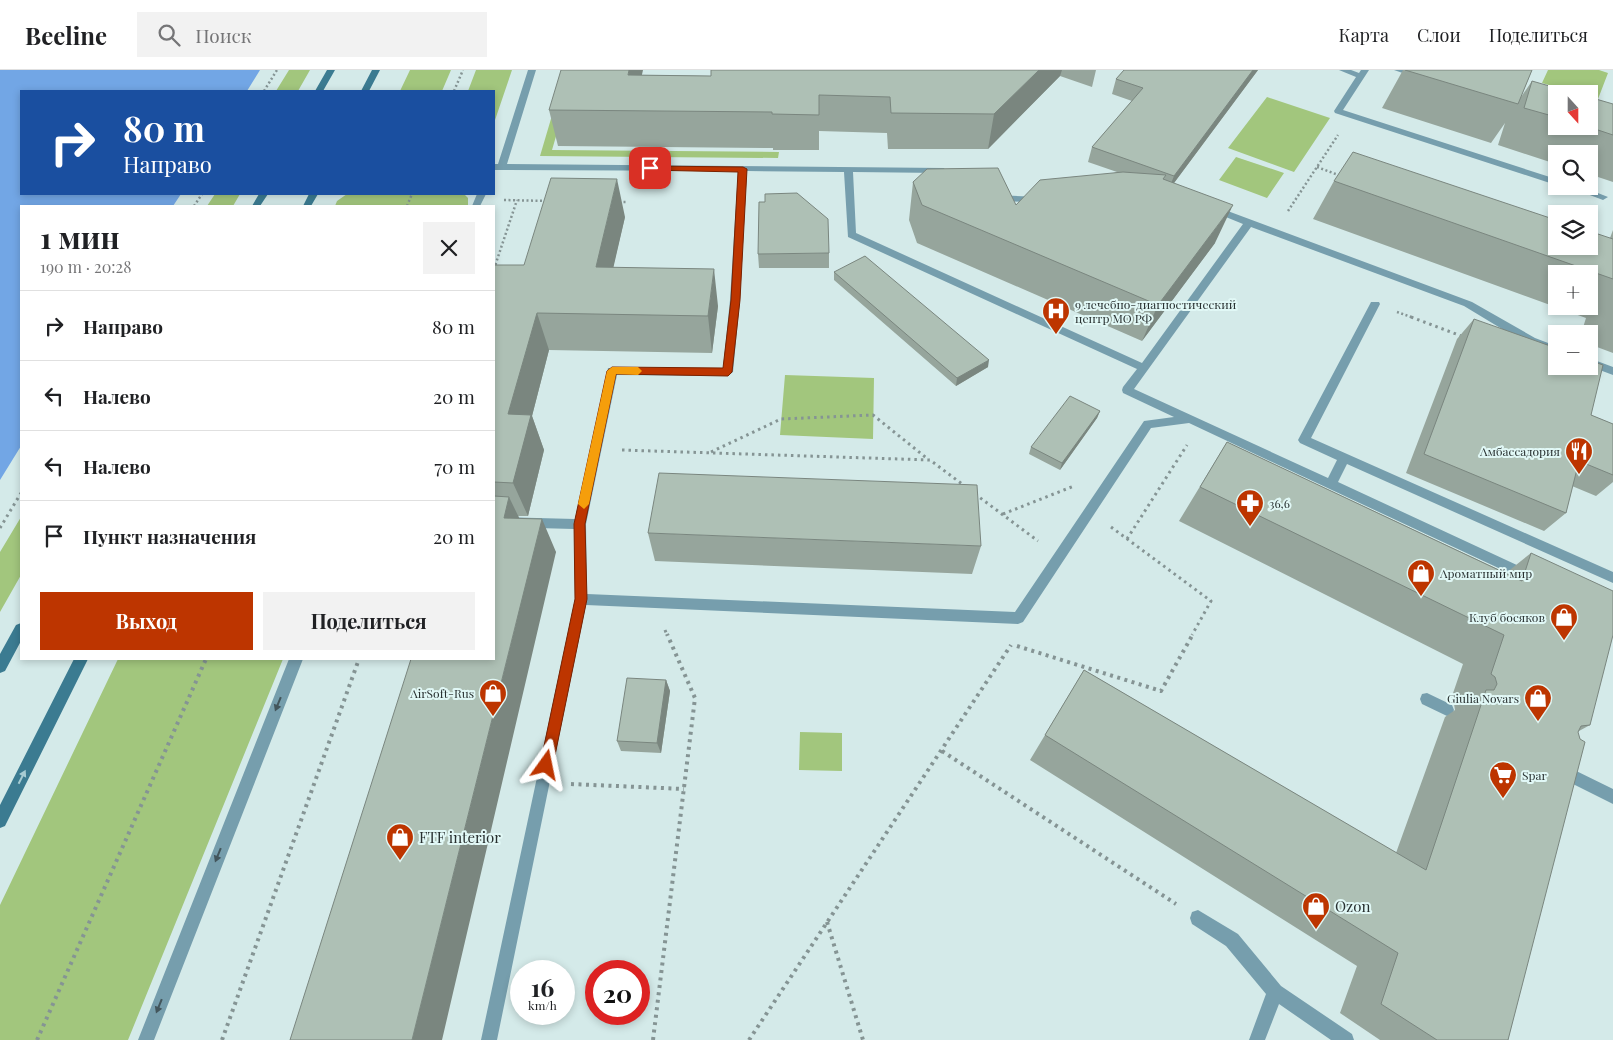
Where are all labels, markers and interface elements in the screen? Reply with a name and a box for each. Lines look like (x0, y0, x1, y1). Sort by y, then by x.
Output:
search box (137, 12, 487, 57)
text: Beeline (25, 19, 107, 51)
icon: search (155, 21, 183, 49)
text: Поиск (195, 22, 252, 48)
text: Карта (1338, 23, 1389, 47)
text: Слои (1417, 23, 1461, 47)
text: Поделиться (1489, 23, 1588, 47)
north arrow (1548, 85, 1598, 135)
map controls (1548, 85, 1598, 375)
text: 80 m (123, 104, 205, 151)
icon: right (40, 110, 105, 175)
button: search (1548, 145, 1598, 195)
pin (629, 147, 671, 189)
text: Направо (123, 149, 212, 179)
icon: arrive (636, 154, 664, 182)
button: layers (1548, 205, 1598, 255)
text: 1 мин (40, 217, 120, 257)
button: close (423, 222, 475, 274)
text: 190 m · 20:28 (40, 256, 132, 277)
button: + (1548, 265, 1598, 315)
hospital icon: 9 лечебно-диагностический центр МО РФ (1041, 296, 1071, 335)
place label: 9 лечебно-диагностический центр МО РФ (1075, 296, 1237, 326)
icon: right (40, 312, 68, 340)
text: Направо (83, 313, 163, 339)
text: 80 m (432, 313, 475, 339)
button: − (1548, 325, 1598, 375)
icon: left (40, 382, 68, 410)
text: Налево (83, 383, 151, 409)
text: 20 m (433, 383, 475, 409)
restaurant icon: Амбассадория (1564, 436, 1594, 475)
place label: Амбассадория (1479, 443, 1561, 459)
icon: left (40, 452, 68, 480)
text: Налево (83, 453, 151, 479)
text: 70 m (434, 453, 475, 479)
pharmacy icon: 36,6 (1235, 488, 1265, 527)
place label: 36,6 (1269, 495, 1290, 511)
icon: arrive (40, 522, 68, 550)
text: Пункт назначения (83, 523, 256, 549)
text: 20 m (433, 523, 475, 549)
shop icon: Ароматный мир (1406, 558, 1436, 597)
place label: Ароматный мир (1439, 565, 1532, 581)
button: Выход (40, 592, 253, 650)
button: Поделиться (263, 592, 475, 650)
shop icon: Клуб босяков (1549, 602, 1579, 641)
place label: Клуб босяков (1469, 609, 1545, 625)
shop icon: AirSoft-Rus (478, 678, 508, 717)
shop icon: Giulia Novars (1523, 683, 1553, 722)
place label: AirSoft-Rus (409, 685, 474, 701)
place label: Giulia Novars (1447, 690, 1519, 706)
one-way arrow (274, 697, 282, 712)
position arrow (519, 738, 571, 790)
supermarket icon: Spar (1488, 760, 1518, 799)
place label: Spar (1522, 767, 1547, 783)
one-way arrow (18, 770, 26, 784)
shop icon: FTF interior (385, 822, 415, 861)
place label: FTF interior (419, 827, 501, 847)
one-way arrow (214, 848, 222, 862)
shop icon: Ozon (1301, 891, 1331, 930)
place label: Ozon (1335, 896, 1370, 916)
speed limit sign: 20 (585, 960, 650, 1025)
text: 16 (531, 970, 554, 1003)
text: km/h (528, 997, 557, 1013)
one-way arrow (155, 999, 162, 1014)

